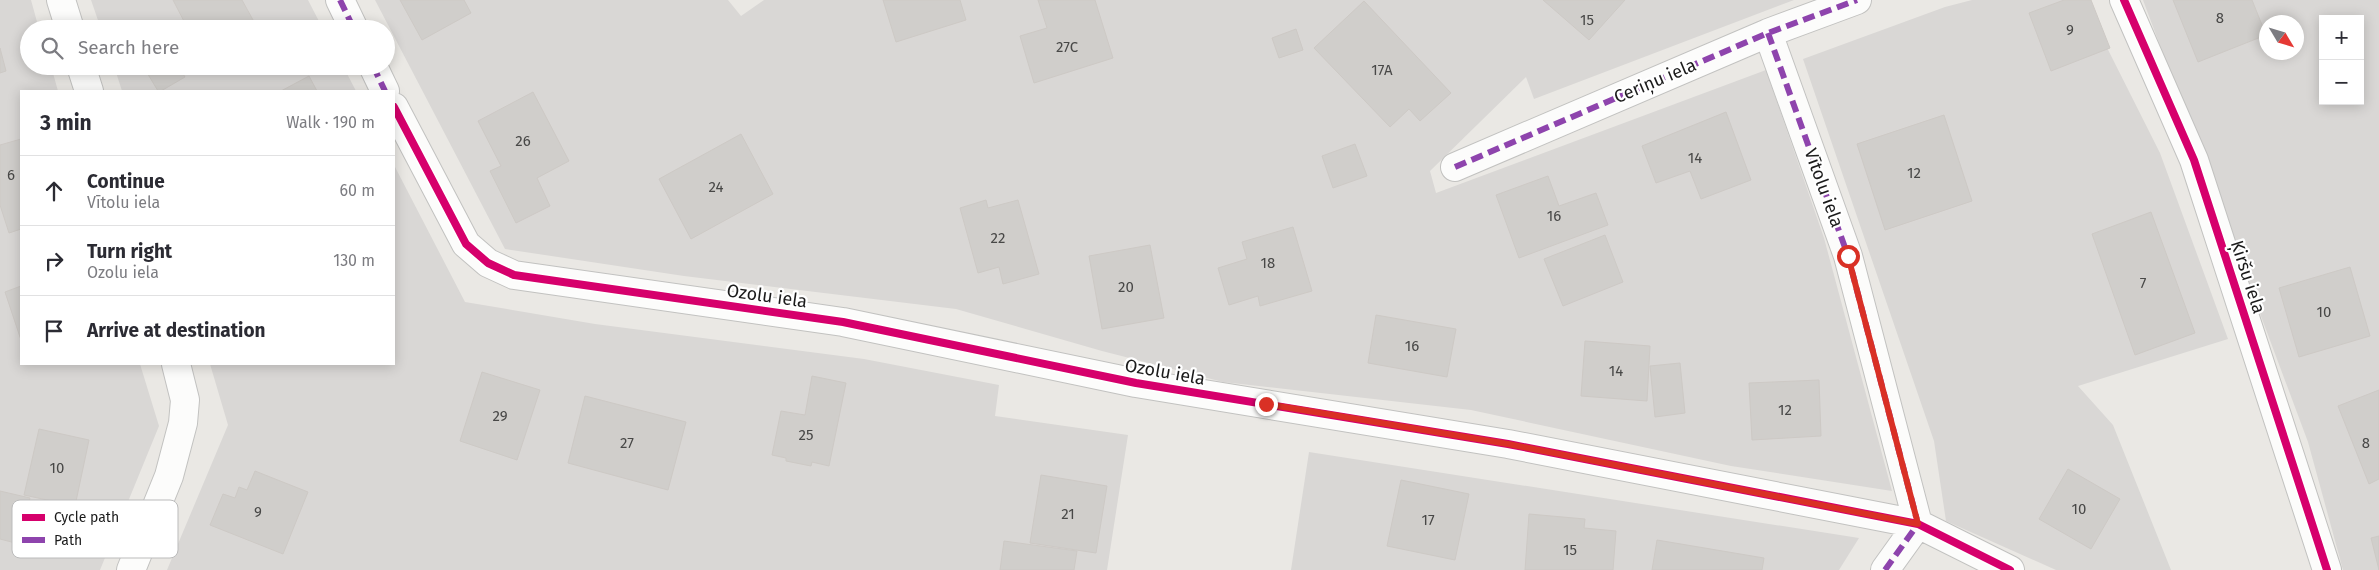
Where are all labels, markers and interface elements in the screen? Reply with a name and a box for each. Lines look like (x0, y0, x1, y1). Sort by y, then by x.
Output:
house number: 8 (2216, 9, 2224, 27)
house number: 15 (1580, 11, 1594, 29)
north arrow (2259, 15, 2304, 60)
map controls (2319, 15, 2364, 105)
button: + (2319, 15, 2364, 60)
search box (20, 20, 395, 75)
house number: 9 (2066, 21, 2074, 39)
icon: search (38, 34, 66, 62)
text: Search here (78, 36, 179, 59)
house number: 27C (1056, 38, 1079, 56)
street label: Ceriņu iela (1611, 54, 1700, 109)
button: − (2319, 60, 2364, 105)
house number: 17A (1371, 61, 1393, 79)
text: 3 min (40, 110, 92, 136)
text: Walk · 190 m (286, 113, 375, 132)
house number: 26 (515, 132, 531, 150)
street label: Vītolu iela (1800, 146, 1848, 230)
house number: 14 (1688, 149, 1702, 167)
house number: 12 (1907, 164, 1921, 182)
house number: 6 (7, 166, 15, 184)
text: Continue (87, 170, 165, 193)
icon: ahead (40, 177, 68, 205)
house number: 24 (708, 178, 724, 196)
text: 60 m (340, 181, 375, 200)
text: Vītolu iela (87, 193, 160, 212)
house number: 16 (1547, 207, 1561, 225)
house number: 22 (991, 229, 1005, 247)
street label: Ķiršu iela (2225, 238, 2270, 317)
text: Turn right (87, 240, 172, 263)
route start (1837, 245, 1860, 268)
icon: right (40, 247, 68, 275)
text: 130 m (333, 251, 375, 270)
house number: 18 (1261, 254, 1275, 272)
text: Ozolu iela (87, 263, 159, 282)
house number: 7 (2140, 274, 2147, 292)
house number: 20 (1118, 278, 1134, 296)
street label: Ozolu iela (725, 279, 809, 313)
house number: 10 (2317, 303, 2331, 321)
icon: arrive (40, 317, 68, 345)
text: Arrive at destination (87, 319, 266, 342)
house number: 16 (1405, 337, 1419, 355)
street label: Ozolu iela (1123, 354, 1207, 390)
house number: 14 (1609, 362, 1623, 380)
route end (1255, 393, 1278, 416)
house number: 12 (1778, 401, 1792, 419)
house number: 29 (492, 407, 508, 425)
house number: 25 (799, 426, 813, 444)
house number: 27 (620, 434, 634, 452)
house number: 8 (2362, 434, 2370, 452)
house number: 10 (50, 459, 64, 477)
legend (12, 500, 178, 558)
house number: 10 (2072, 500, 2086, 518)
house number: 9 (254, 503, 262, 521)
house number: 21 (1061, 505, 1075, 523)
text: Cycle path (54, 509, 119, 526)
house number: 17 (1421, 511, 1435, 529)
text: Path (54, 532, 82, 549)
house number: 15 (1563, 541, 1577, 559)

